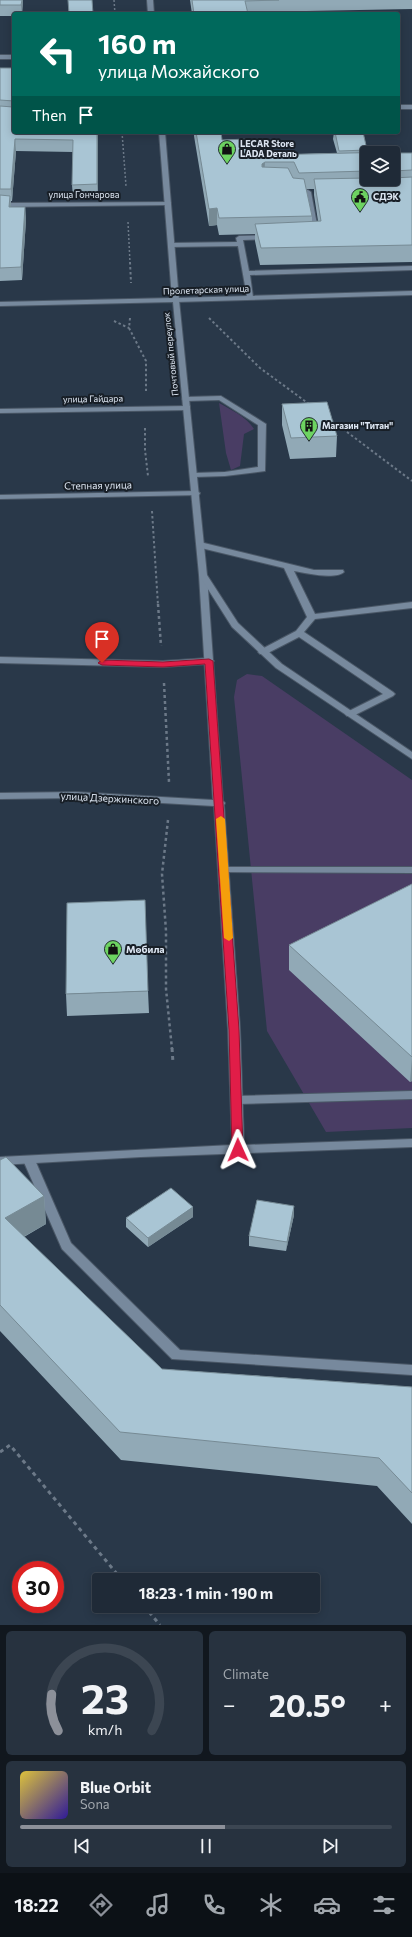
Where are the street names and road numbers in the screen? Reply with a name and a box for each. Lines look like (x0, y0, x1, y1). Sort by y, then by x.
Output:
street label: улица Гончарова (49, 189, 120, 200)
street label: Пролетарская улица (163, 282, 250, 297)
street label: Почтовый переулок (161, 311, 180, 396)
street label: улица Гайдара (63, 392, 124, 405)
street label: Степная улица (64, 478, 132, 492)
street label: улица Дзержинского (60, 789, 160, 807)

